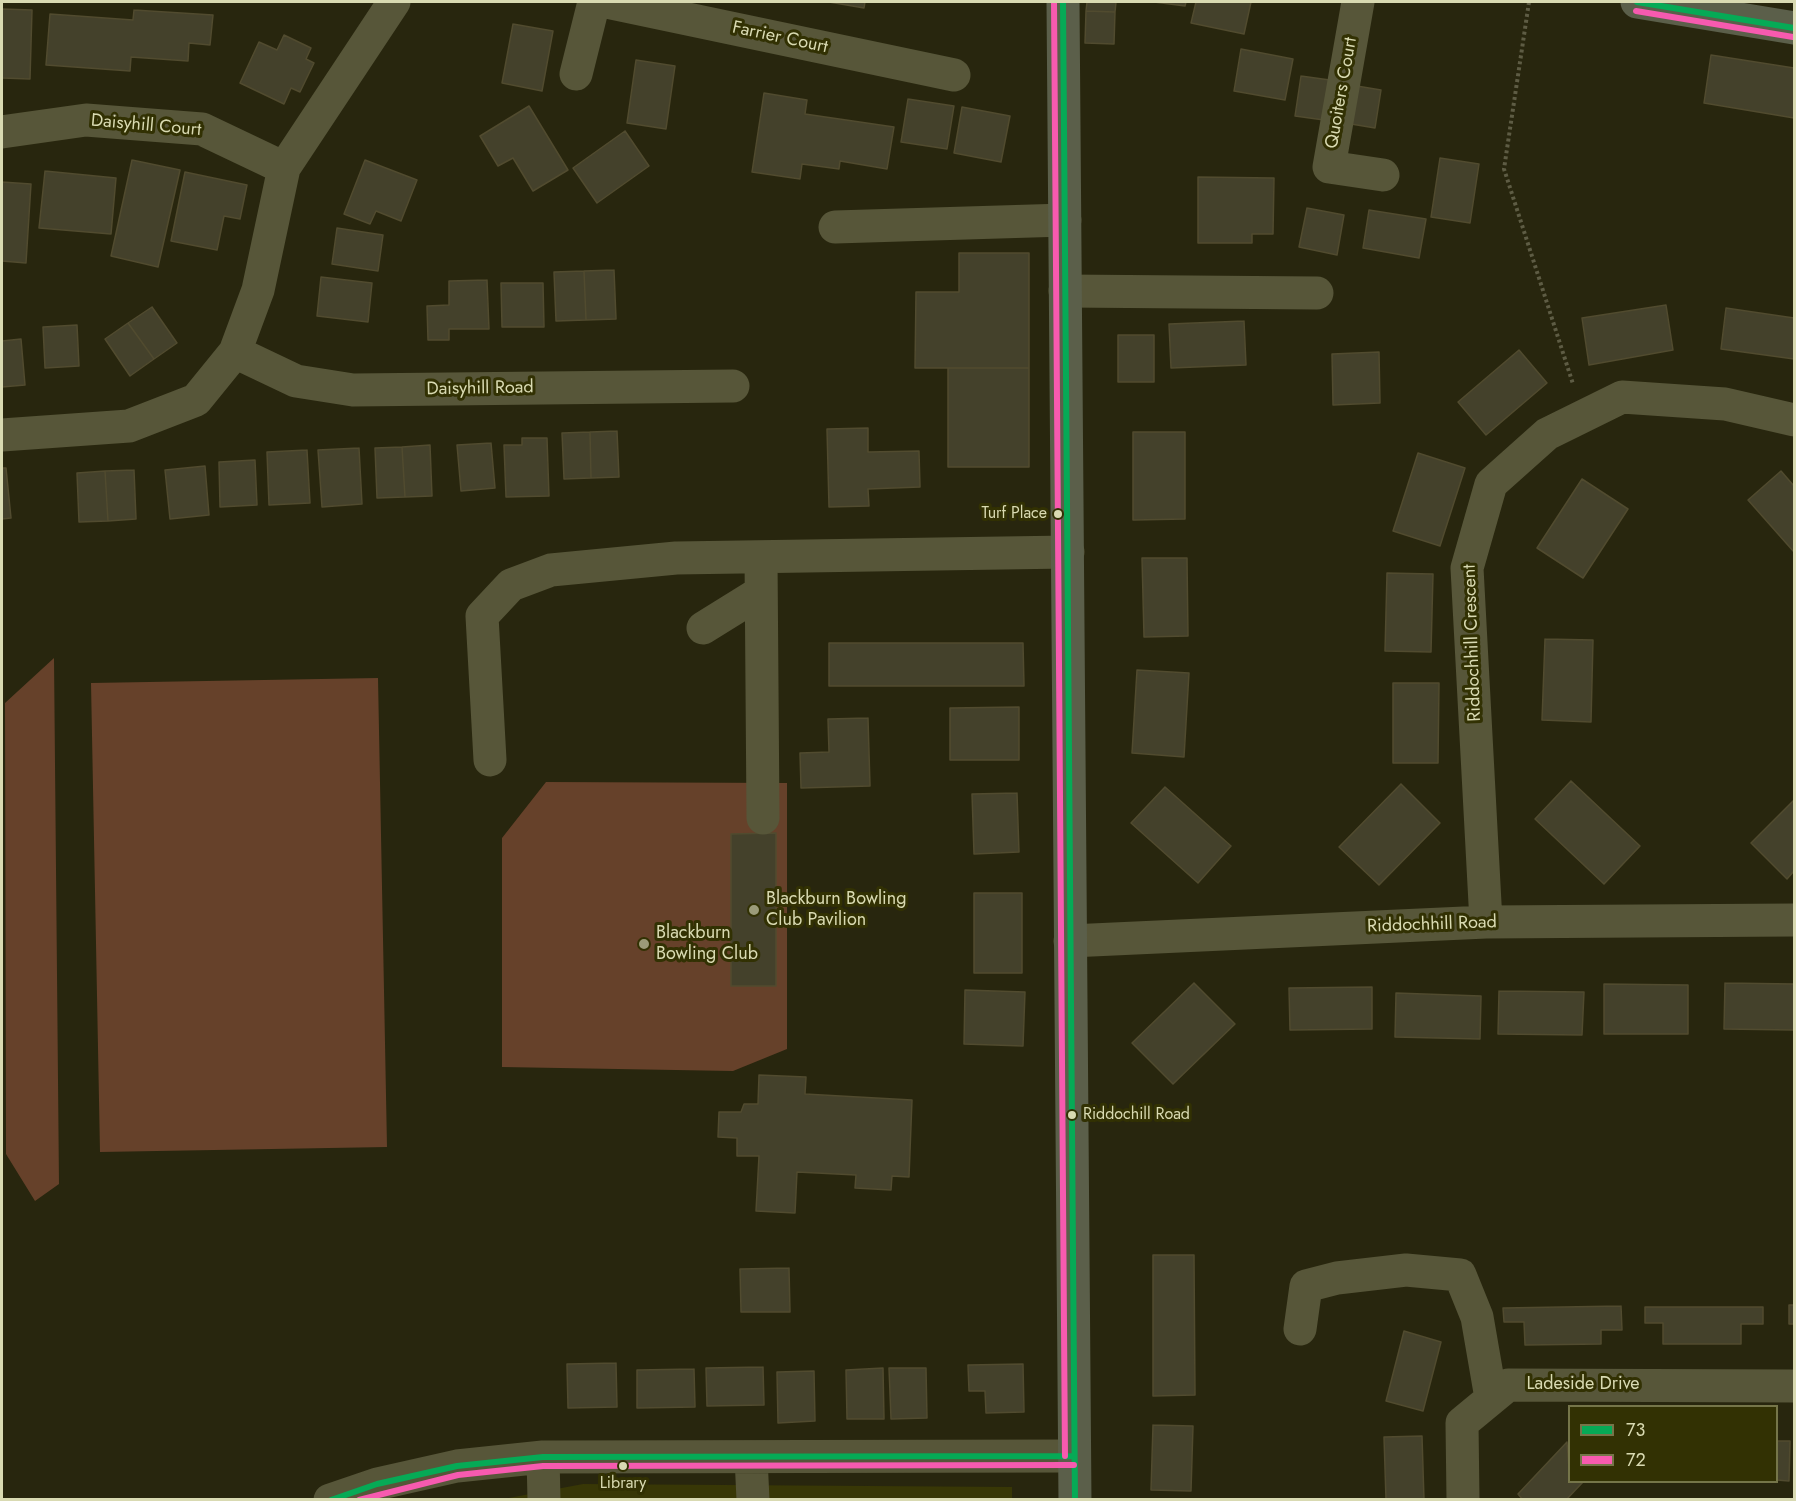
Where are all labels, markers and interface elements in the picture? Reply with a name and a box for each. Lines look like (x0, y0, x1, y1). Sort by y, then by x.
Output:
street label: Farrier Court (730, 17, 830, 59)
street label: Quoiters Court (1322, 36, 1362, 150)
street label: Daisyhill Court (90, 110, 202, 142)
street label: Daisyhill Road (426, 377, 534, 401)
place label: Turf Place (982, 504, 1047, 524)
marker: Turf Place (1052, 508, 1064, 520)
street label: Riddochhill Crescent (1459, 564, 1487, 722)
place label: Blackburn Bowling Club Pavilion (766, 889, 906, 932)
marker: Blackburn Bowling Club Pavilion (747, 903, 761, 917)
street label: Riddochhill Road (1367, 912, 1497, 938)
place label: Blackburn Bowling Club (656, 923, 758, 966)
marker: Blackburn Bowling Club (637, 937, 651, 951)
place label: Riddochill Road (1083, 1105, 1190, 1125)
marker: Riddochill Road (1066, 1109, 1078, 1121)
street label: Ladeside Drive (1526, 1374, 1640, 1396)
legend (1568, 1405, 1778, 1483)
text: 73 (1626, 1417, 1645, 1443)
text: 72 (1626, 1447, 1646, 1473)
marker: Library (617, 1460, 629, 1472)
place label: Library (600, 1474, 646, 1494)

